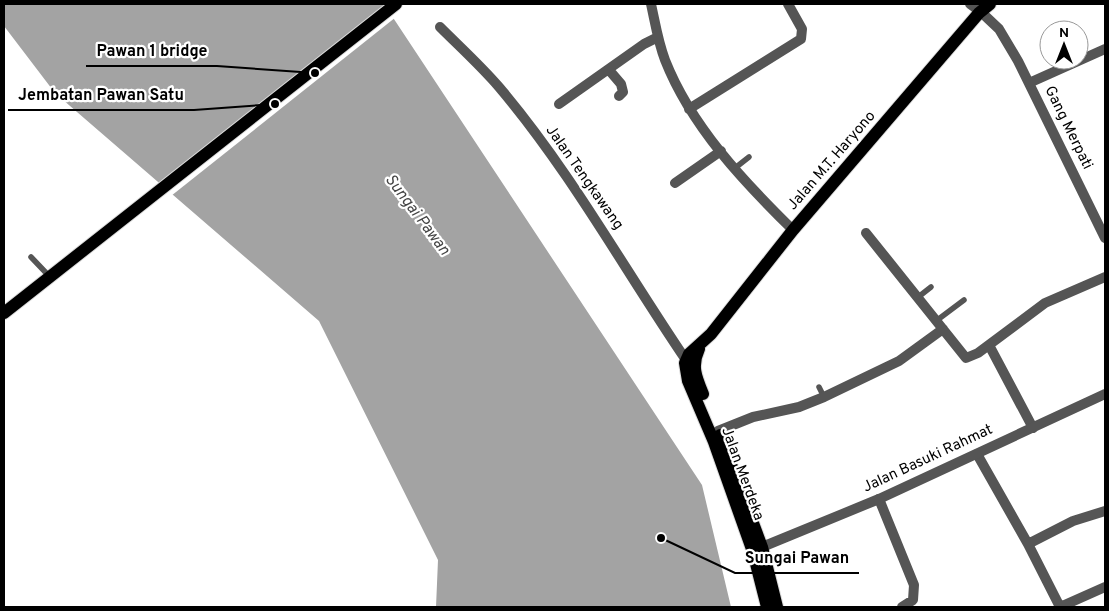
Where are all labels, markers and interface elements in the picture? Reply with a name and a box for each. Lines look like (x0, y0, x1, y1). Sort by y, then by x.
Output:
north arrow (1039, 20, 1089, 70)
text: N (1059, 25, 1069, 42)
callout: Pawan 1 bridge (86, 35, 217, 66)
text: Pawan 1 bridge (97, 42, 207, 62)
callout: Jembatan Pawan Satu (8, 79, 194, 110)
street label: Gang Merpati (1040, 83, 1096, 173)
text: Jembatan Pawan Satu (18, 86, 184, 106)
street label: Jalan M.T. Haryono (784, 107, 880, 215)
street label: Jalan Tengkawang (541, 122, 627, 234)
water label: Sungai Pawan (380, 170, 454, 260)
street label: Jalan Basuki Rahmat (860, 421, 996, 497)
street label: Jalan Merdeka (716, 425, 768, 523)
callout: Sungai Pawan (735, 542, 859, 573)
text: Sungai Pawan (745, 549, 849, 569)

